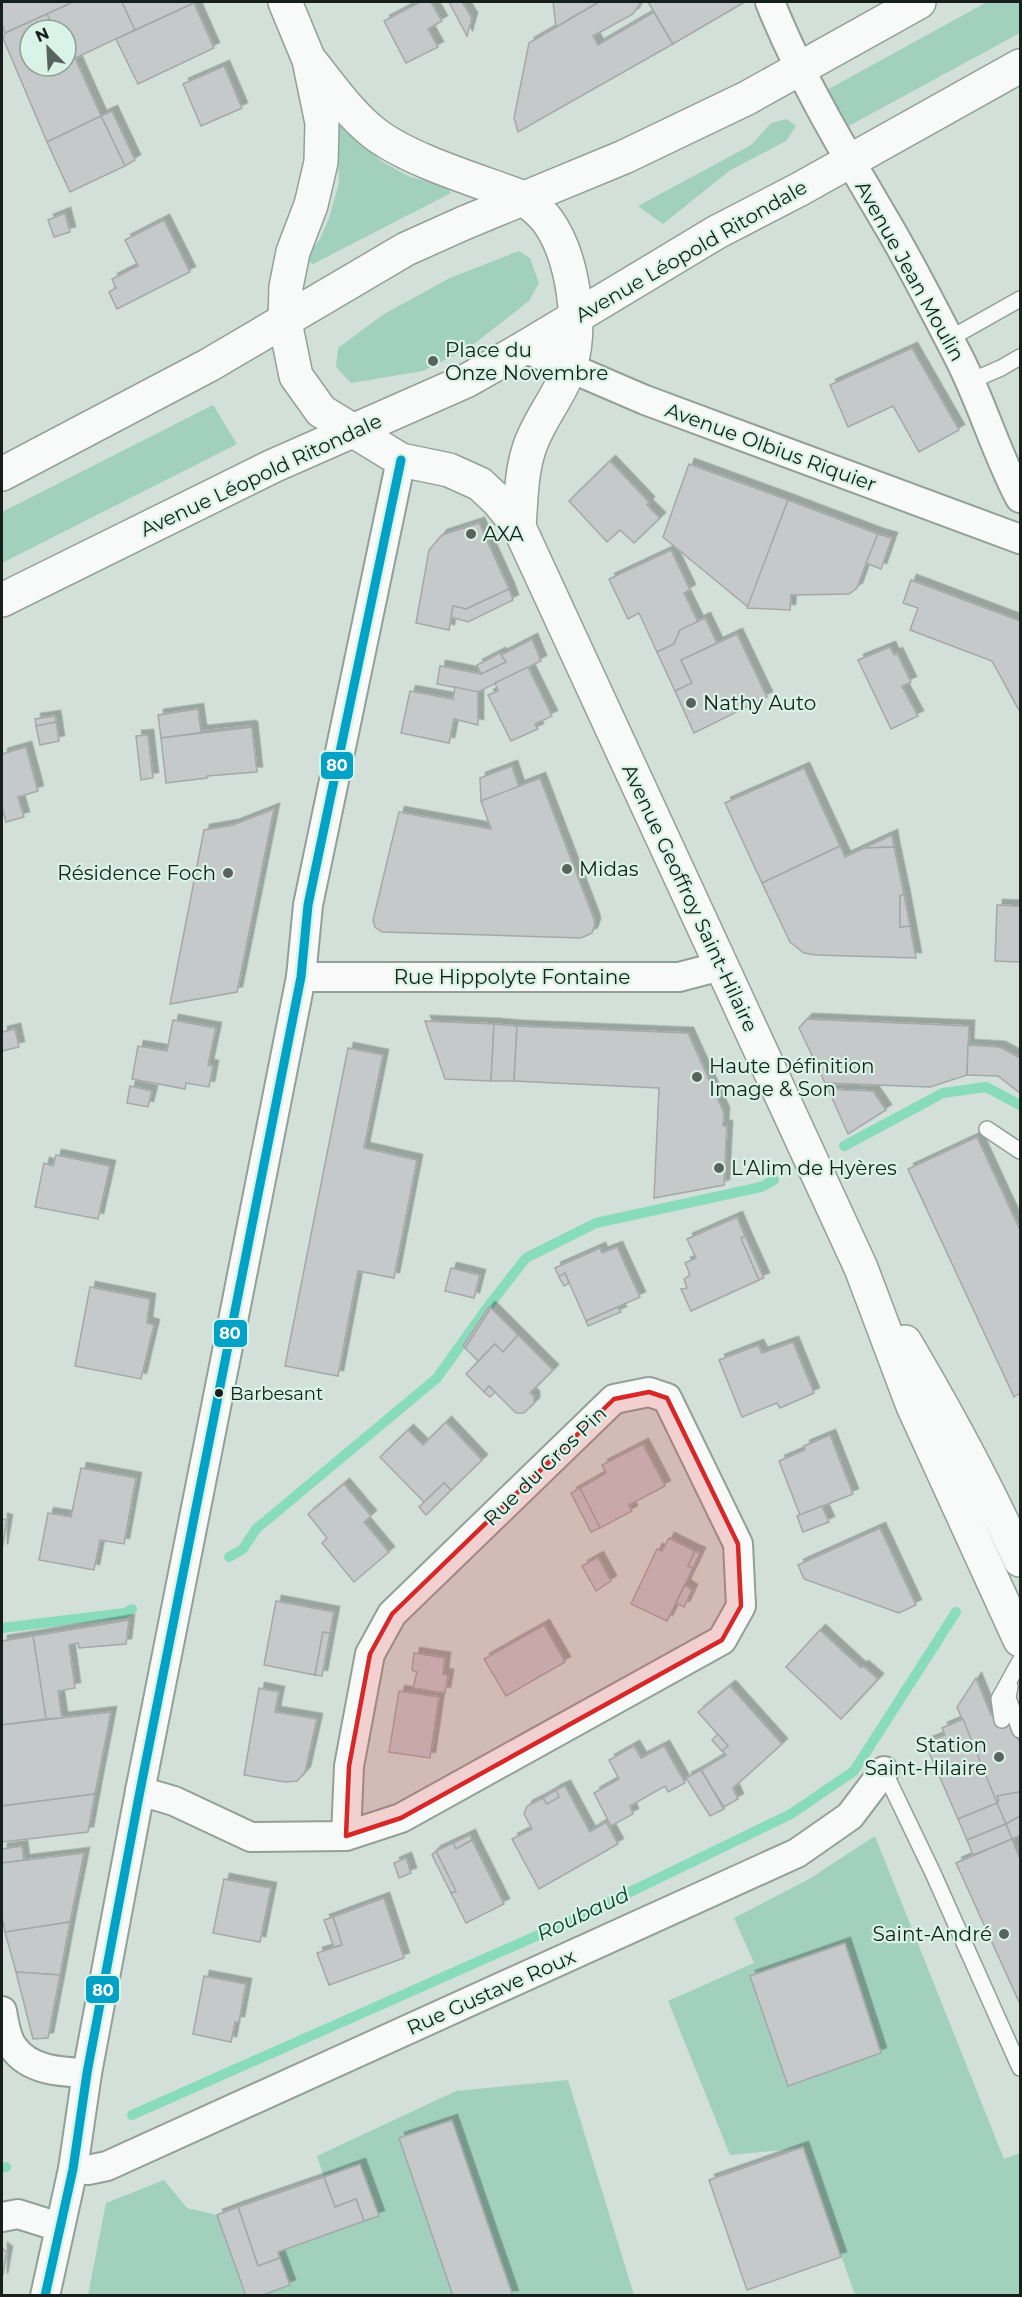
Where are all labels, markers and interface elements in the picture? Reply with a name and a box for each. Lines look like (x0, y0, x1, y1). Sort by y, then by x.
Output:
north arrow (18, 18, 78, 78)
text: N (32, 23, 52, 46)
street label: Avenue Léopold Ritondale (571, 175, 811, 327)
street label: Avenue Jean Moulin (850, 177, 970, 365)
place label: Place du Onze Novembre (445, 338, 608, 385)
marker: Place du Onze Novembre (426, 354, 440, 368)
street label: Avenue Olbius Riquier (662, 398, 880, 496)
street label: Avenue Léopold Ritondale (137, 408, 385, 542)
place label: AXA (483, 522, 524, 546)
marker: AXA (464, 527, 478, 541)
place label: Nathy Auto (703, 691, 816, 715)
marker: Nathy Auto (684, 696, 698, 710)
line badge: 80 (320, 751, 354, 780)
text: 80 (326, 756, 348, 775)
street label: Avenue Geoffroy Saint-Hilaire (617, 760, 763, 1036)
place label: Midas (579, 857, 639, 881)
place label: Résidence Foch (57, 861, 216, 885)
marker: Midas (560, 862, 574, 876)
marker: Résidence Foch (221, 866, 235, 880)
street label: Rue Hippolyte Fontaine (394, 965, 630, 989)
place label: Haute Définition Image & Son (709, 1054, 875, 1101)
marker: Haute Définition Image & Son (690, 1070, 704, 1084)
place label: L'Alim de Hyères (731, 1156, 897, 1180)
marker: L'Alim de Hyères (712, 1161, 726, 1175)
line badge: 80 (213, 1319, 248, 1348)
text: 80 (219, 1324, 241, 1343)
place label: Barbesant (230, 1383, 323, 1405)
marker: Barbesant (213, 1387, 225, 1399)
street label: Rue du Gros Pin (479, 1401, 611, 1531)
place label: Station Saint-Hilaire (864, 1733, 987, 1780)
marker: Station Saint-Hilaire (992, 1750, 1006, 1764)
water label: Roubaud (533, 1881, 634, 1946)
place label: Saint-André (872, 1922, 992, 1946)
marker: Saint-André (997, 1927, 1011, 1941)
street label: Rue Gustave Roux (403, 1944, 579, 2040)
line badge: 80 (85, 1975, 120, 2004)
text: 80 (92, 1981, 114, 2000)

